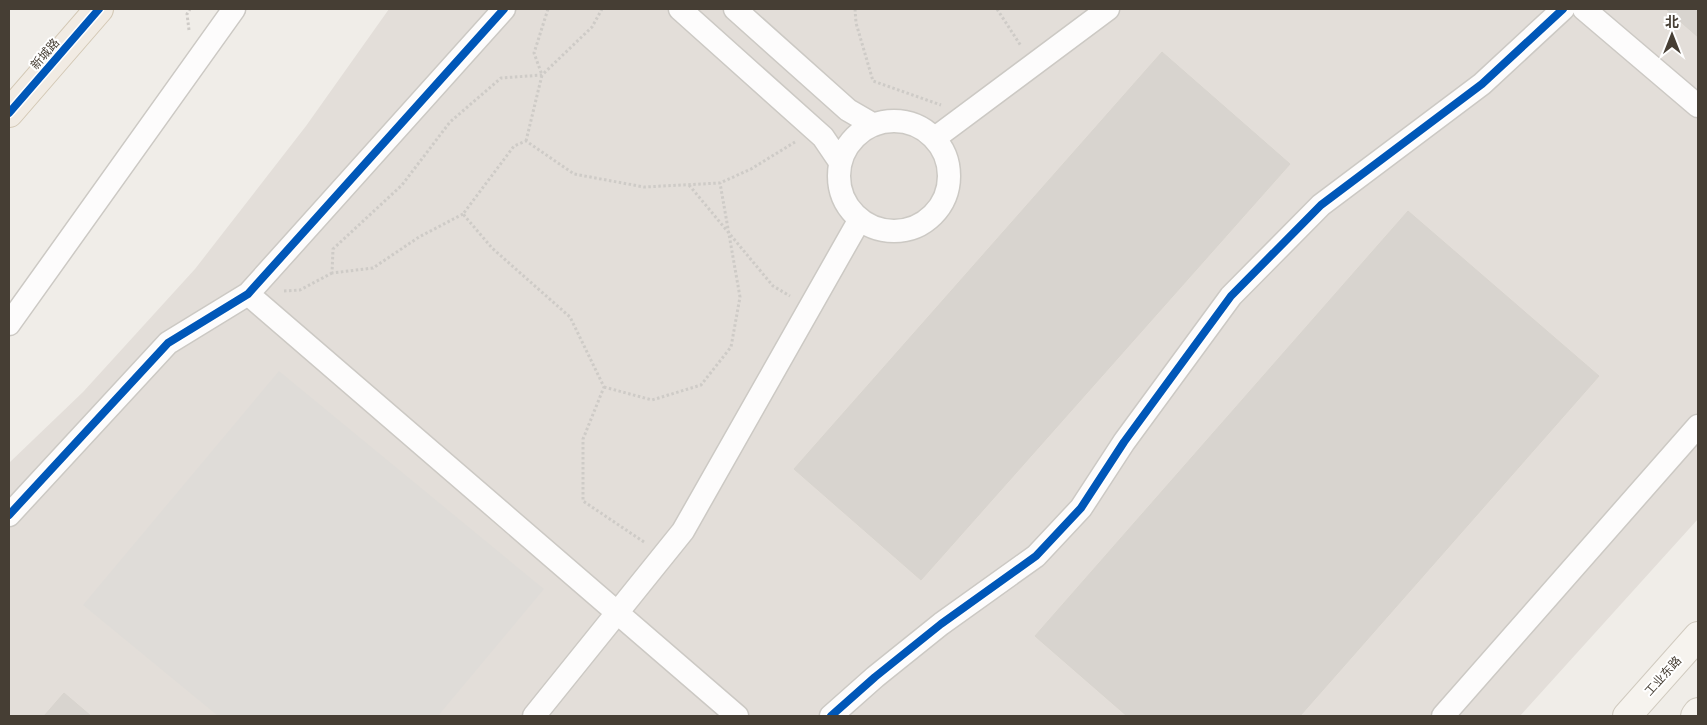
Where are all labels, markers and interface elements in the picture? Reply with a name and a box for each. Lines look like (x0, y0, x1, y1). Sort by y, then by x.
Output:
north arrow (1647, 10, 1697, 60)
text: 北 (1665, 14, 1679, 30)
street label: 新城路 (28, 36, 62, 72)
street label: 工业东路 (1642, 653, 1684, 699)

